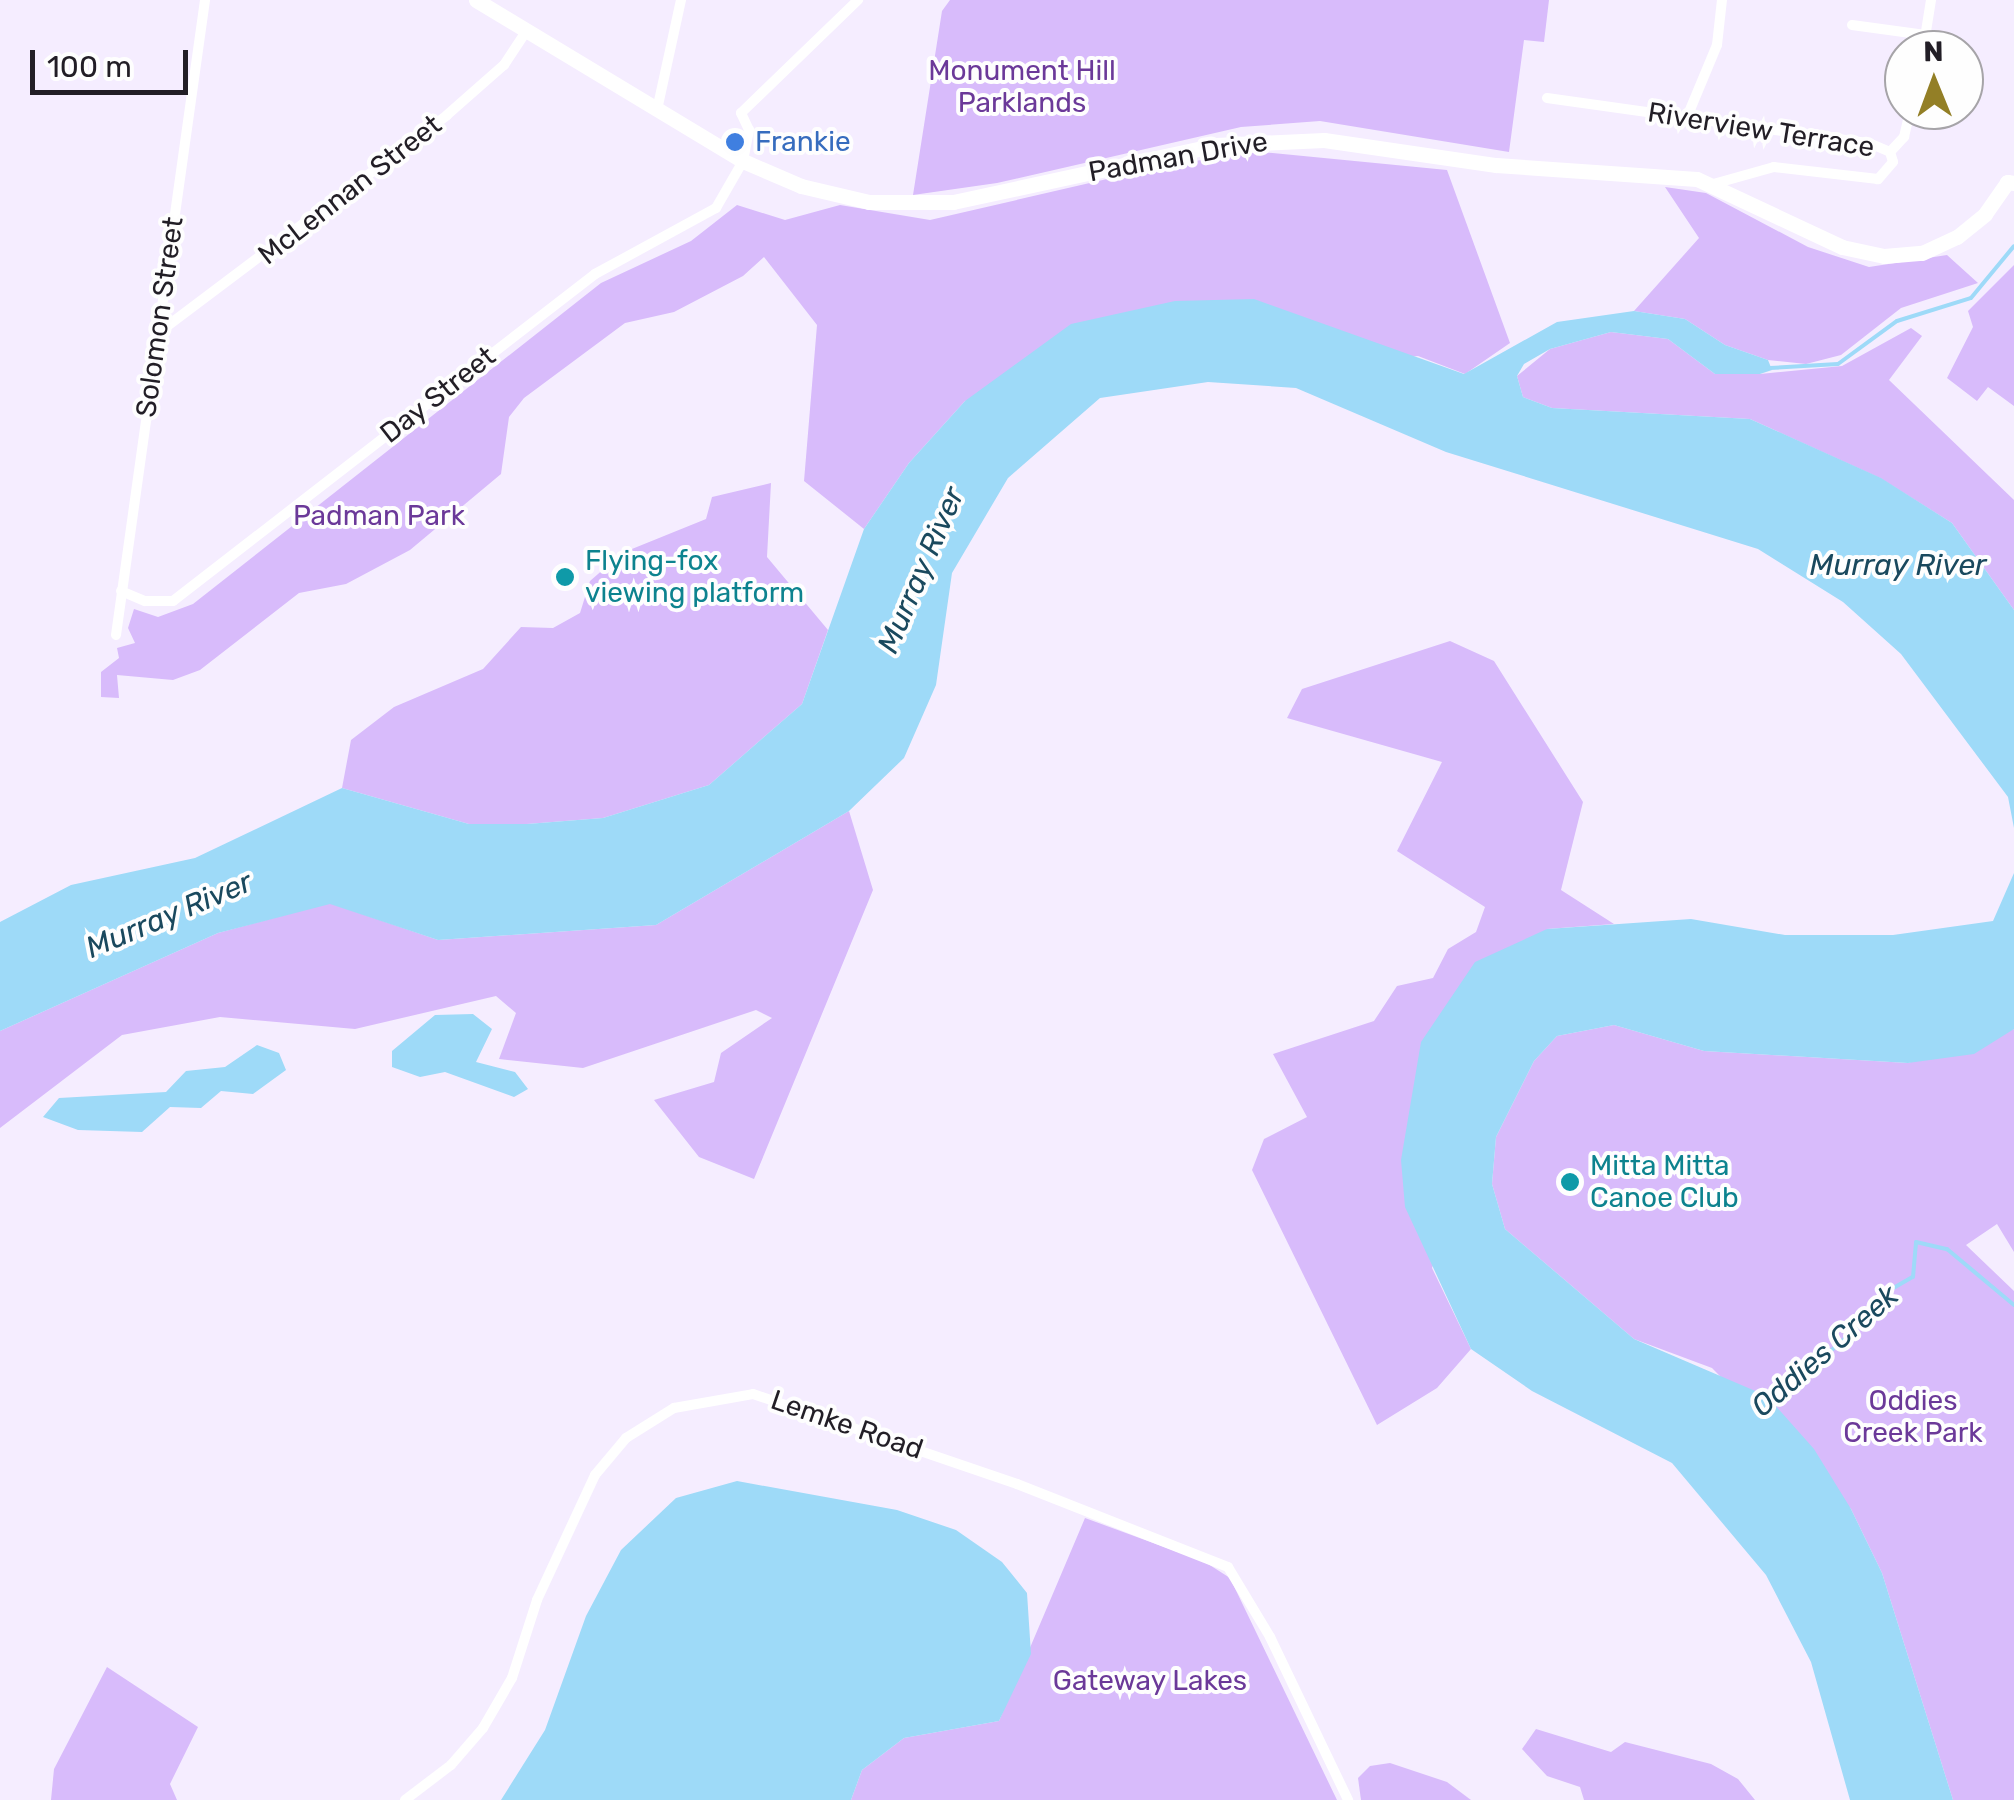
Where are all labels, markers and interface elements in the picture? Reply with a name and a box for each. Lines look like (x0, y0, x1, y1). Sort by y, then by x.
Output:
scale bar (35, 30, 192, 92)
north arrow (1884, 30, 1984, 130)
text: N (1923, 35, 1944, 68)
text: 100 m (47, 49, 132, 85)
park label: Monument Hill Parklands (928, 54, 1116, 120)
street label: Riverview Terrace (1645, 95, 1877, 165)
street label: McLennan Street (252, 108, 448, 272)
place label: Frankie (755, 125, 851, 159)
street label: Padman Drive (1086, 125, 1270, 189)
marker: Frankie (724, 131, 746, 153)
street label: Solomon Street (129, 215, 191, 419)
street label: Day Street (373, 339, 503, 451)
water label: Murray River (870, 481, 972, 659)
park label: Padman Park (293, 499, 465, 533)
place label: Flying-fox viewing platform (585, 544, 804, 610)
water label: Murray River (1809, 547, 1987, 583)
marker: Flying-fox viewing platform (554, 566, 576, 588)
water label: Murray River (80, 864, 258, 966)
place label: Mitta Mitta Canoe Club (1590, 1149, 1739, 1215)
marker: Mitta Mitta Canoe Club (1559, 1171, 1581, 1193)
water label: Oddies Creek (1744, 1277, 1906, 1425)
street label: Lemke Road (767, 1383, 927, 1467)
park label: Oddies Creek Park (1843, 1384, 1983, 1450)
park label: Gateway Lakes (1052, 1664, 1248, 1698)

